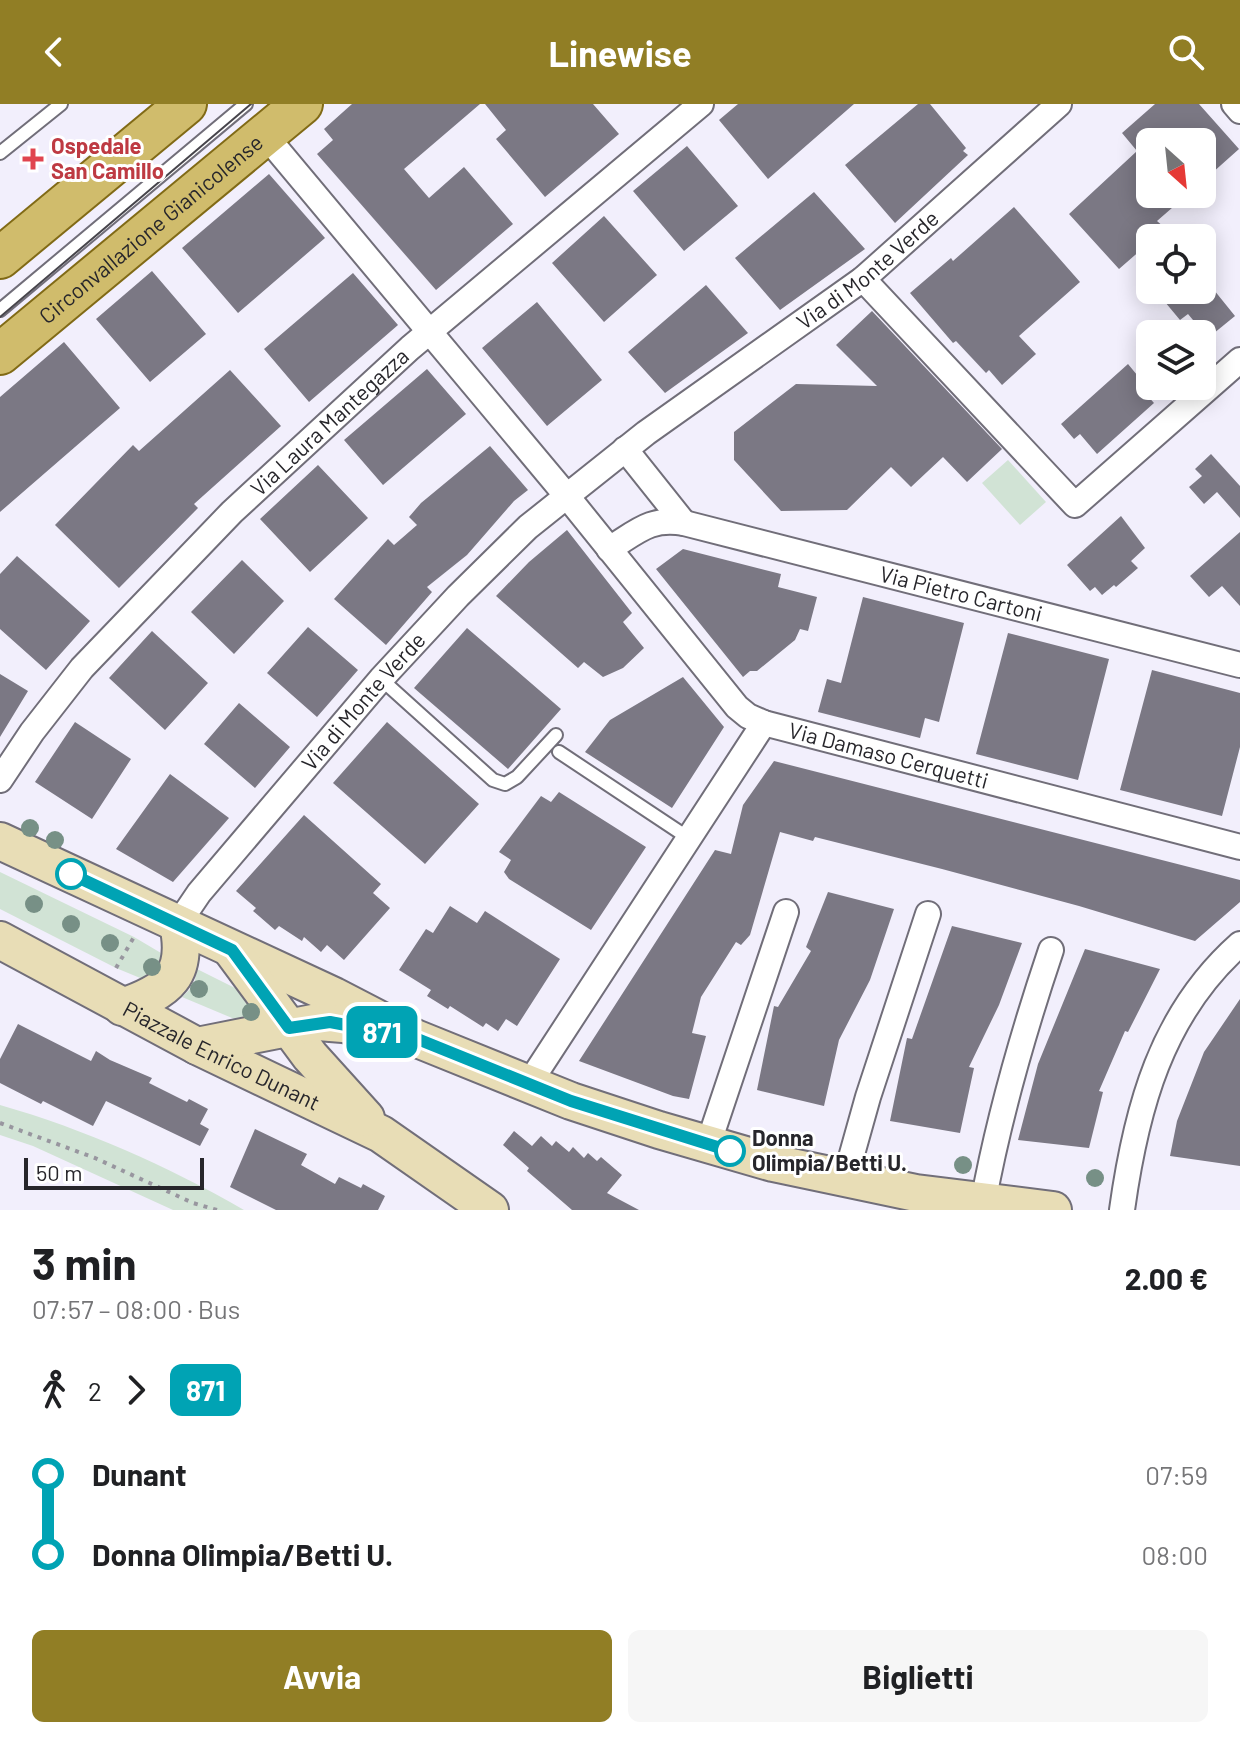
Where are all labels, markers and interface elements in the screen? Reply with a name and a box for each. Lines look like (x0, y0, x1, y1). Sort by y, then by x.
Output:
icon: back (32, 30, 76, 74)
icon: search (1164, 30, 1208, 74)
text: Linewise (548, 31, 692, 74)
street label: Circonvallazione Gianicolense (33, 128, 267, 328)
north arrow (1136, 128, 1216, 208)
map controls (1136, 128, 1216, 400)
place label: Ospedale San Camillo (51, 132, 164, 183)
marker: Ospedale San Camillo (22, 148, 44, 170)
street label: Via di Monte Verde (791, 204, 943, 334)
button: locate (1136, 224, 1216, 304)
button: layers (1136, 320, 1216, 400)
street label: Via Laura Mantegazza (245, 342, 413, 501)
street label: Via Pietro Cartoni (877, 560, 1045, 626)
street label: Via di Monte Verde (295, 626, 430, 775)
street label: Via Damaso Cerquetti (786, 716, 991, 793)
unlabelled marker (56, 859, 86, 889)
street label: Piazzale Enrico Dunant (119, 995, 324, 1115)
line badge: 871 (336, 1006, 428, 1058)
text: 871 (362, 1015, 402, 1049)
place label: Donna Olimpia/Betti U. (752, 1124, 907, 1175)
marker: Donna Olimpia/Betti U. (715, 1136, 745, 1166)
scale bar (24, 1154, 204, 1190)
text: 50 m (36, 1159, 82, 1185)
text: 3 min (32, 1236, 137, 1289)
text: 2.00 € (1125, 1260, 1208, 1296)
text: 07:57 – 08:00 · Bus (32, 1293, 240, 1324)
icon: walk (32, 1368, 76, 1412)
icon: forward (114, 1368, 158, 1412)
text: 871 (186, 1373, 225, 1407)
text: 2 (88, 1375, 102, 1406)
text: Dunant (92, 1456, 187, 1492)
text: 07:59 (1145, 1459, 1208, 1490)
text: Donna Olimpia/Betti U. (92, 1536, 393, 1572)
text: 08:00 (1142, 1539, 1208, 1570)
button: Avvia (32, 1630, 612, 1722)
button: Biglietti (628, 1630, 1208, 1722)

